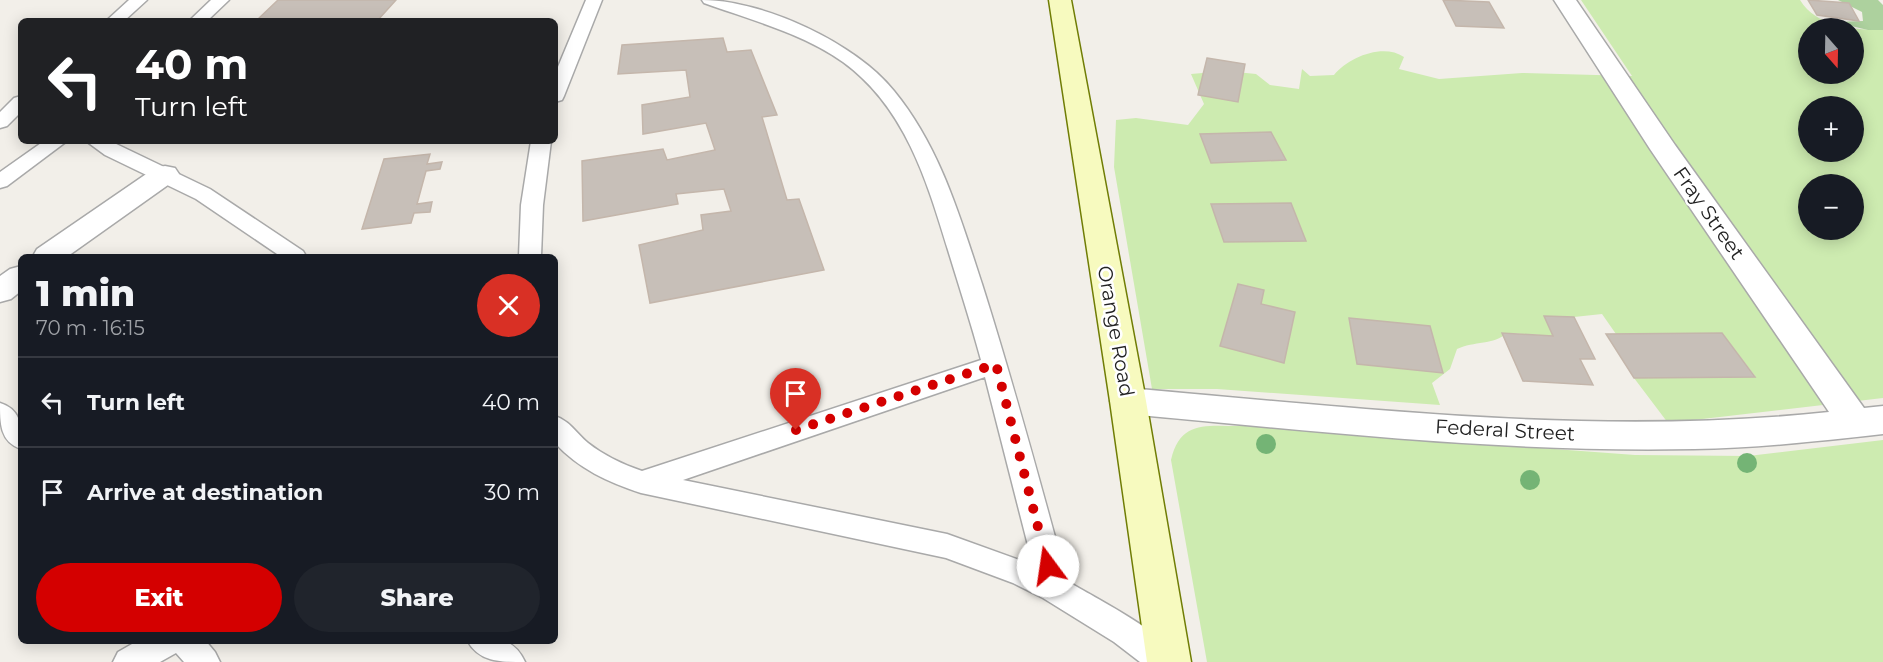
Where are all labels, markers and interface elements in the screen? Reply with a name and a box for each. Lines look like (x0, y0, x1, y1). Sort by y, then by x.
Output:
north arrow (1798, 18, 1864, 84)
map controls (1798, 18, 1864, 240)
text: 40 m (135, 38, 248, 90)
icon: left (36, 42, 114, 120)
text: Turn left (135, 90, 248, 123)
button: + (1798, 96, 1864, 162)
street label: Fray Street (1668, 162, 1750, 264)
button: − (1798, 174, 1864, 240)
street label: Orange Road (1093, 264, 1139, 398)
text: 1 min (36, 271, 135, 315)
button: close (477, 274, 540, 337)
text: 70 m · 16:15 (36, 316, 145, 340)
pin (770, 368, 821, 430)
icon: arrive (779, 377, 812, 410)
icon: left (36, 386, 69, 419)
text: Turn left (87, 389, 185, 416)
text: 40 m (482, 389, 540, 416)
street label: Federal Street (1434, 414, 1576, 446)
icon: arrive (36, 476, 69, 509)
text: Arrive at destination (87, 479, 323, 506)
text: 30 m (484, 479, 540, 506)
position arrow (1016, 534, 1080, 598)
button: Exit (36, 563, 282, 632)
button: Share (294, 563, 540, 632)

